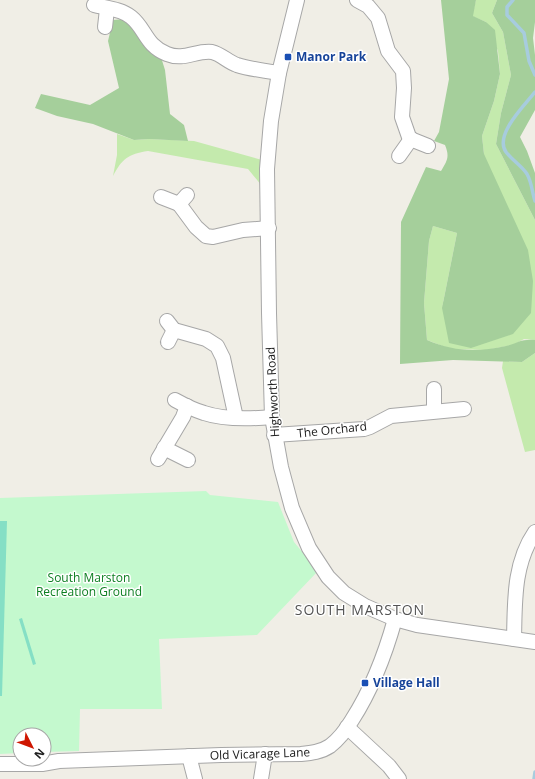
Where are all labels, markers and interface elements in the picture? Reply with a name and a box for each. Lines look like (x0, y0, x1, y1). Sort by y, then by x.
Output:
place label: Manor Park (296, 48, 367, 65)
marker: Manor Park (283, 52, 293, 62)
street label: Highworth Road (262, 346, 283, 438)
street label: The Orchard (296, 417, 368, 442)
park label: South Marston Recreation Ground (36, 569, 142, 600)
district label: SOUTH MARSTON (295, 600, 425, 619)
place label: Village Hall (373, 674, 440, 691)
marker: Village Hall (360, 678, 370, 688)
north arrow (12, 727, 52, 767)
street label: Old Vicarage Lane (210, 743, 311, 764)
text: N (31, 746, 48, 762)

